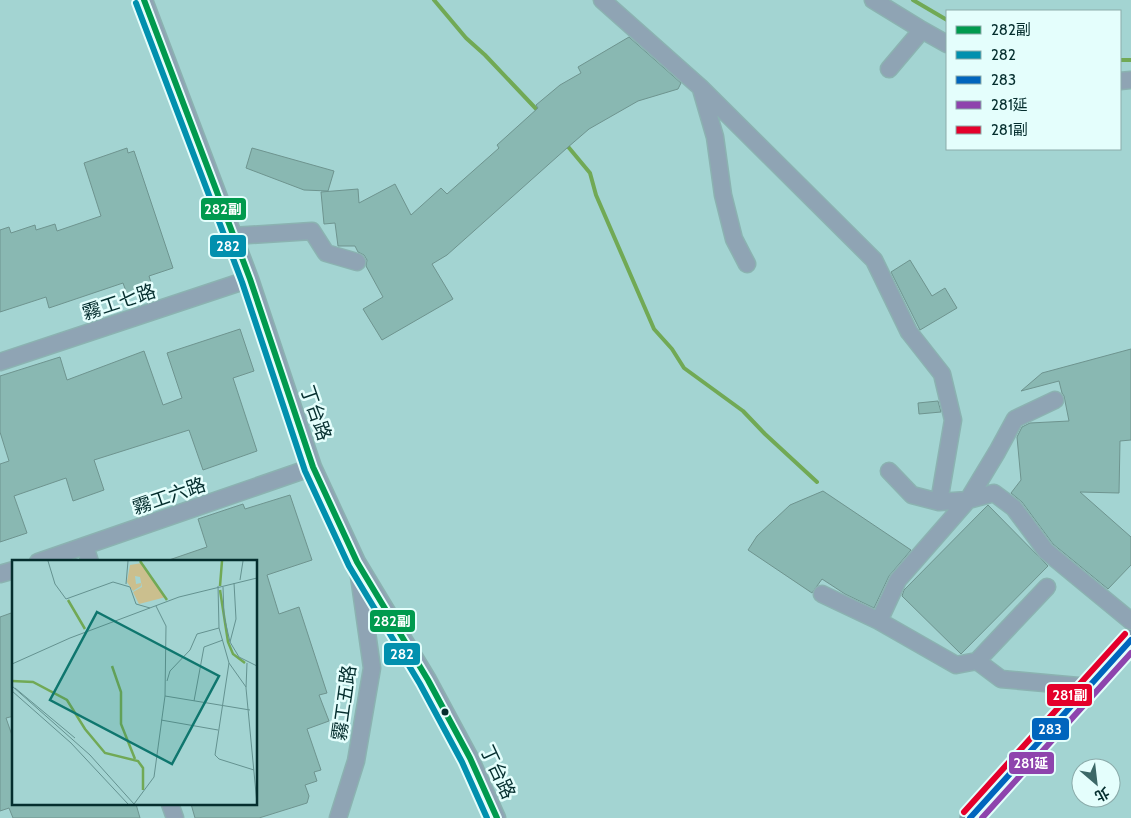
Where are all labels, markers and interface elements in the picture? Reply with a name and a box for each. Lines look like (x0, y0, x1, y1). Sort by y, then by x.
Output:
legend (946, 10, 1121, 150)
text: 282副 (991, 21, 1031, 39)
text: 282 (991, 46, 1016, 64)
text: 283 (991, 71, 1016, 89)
text: 281延 (991, 96, 1028, 114)
text: 281副 (991, 121, 1028, 139)
line badge: 282副 (200, 197, 247, 221)
text: 282副 (204, 200, 242, 218)
line badge: 282 (209, 234, 247, 258)
text: 282 (216, 237, 240, 255)
street label: 霧工七路 (79, 279, 159, 325)
street label: 丁台路 (296, 382, 336, 444)
street label: 霧工六路 (129, 473, 209, 519)
inset map (12, 560, 258, 806)
line badge: 282副 (369, 609, 416, 633)
text: 282副 (373, 612, 411, 630)
line badge: 282 (383, 642, 421, 666)
text: 282 (390, 645, 414, 663)
street label: 霧工五路 (327, 664, 361, 742)
line badge: 281副 (1046, 683, 1093, 707)
text: 281副 (1052, 686, 1088, 704)
unlabelled marker (440, 707, 450, 717)
line badge: 283 (1031, 717, 1070, 741)
text: 283 (1038, 720, 1062, 738)
street label: 丁台路 (476, 741, 520, 803)
line badge: 281延 (1008, 751, 1055, 775)
text: 281延 (1013, 754, 1049, 772)
north arrow (1071, 758, 1121, 808)
text: 北 (1092, 783, 1113, 806)

